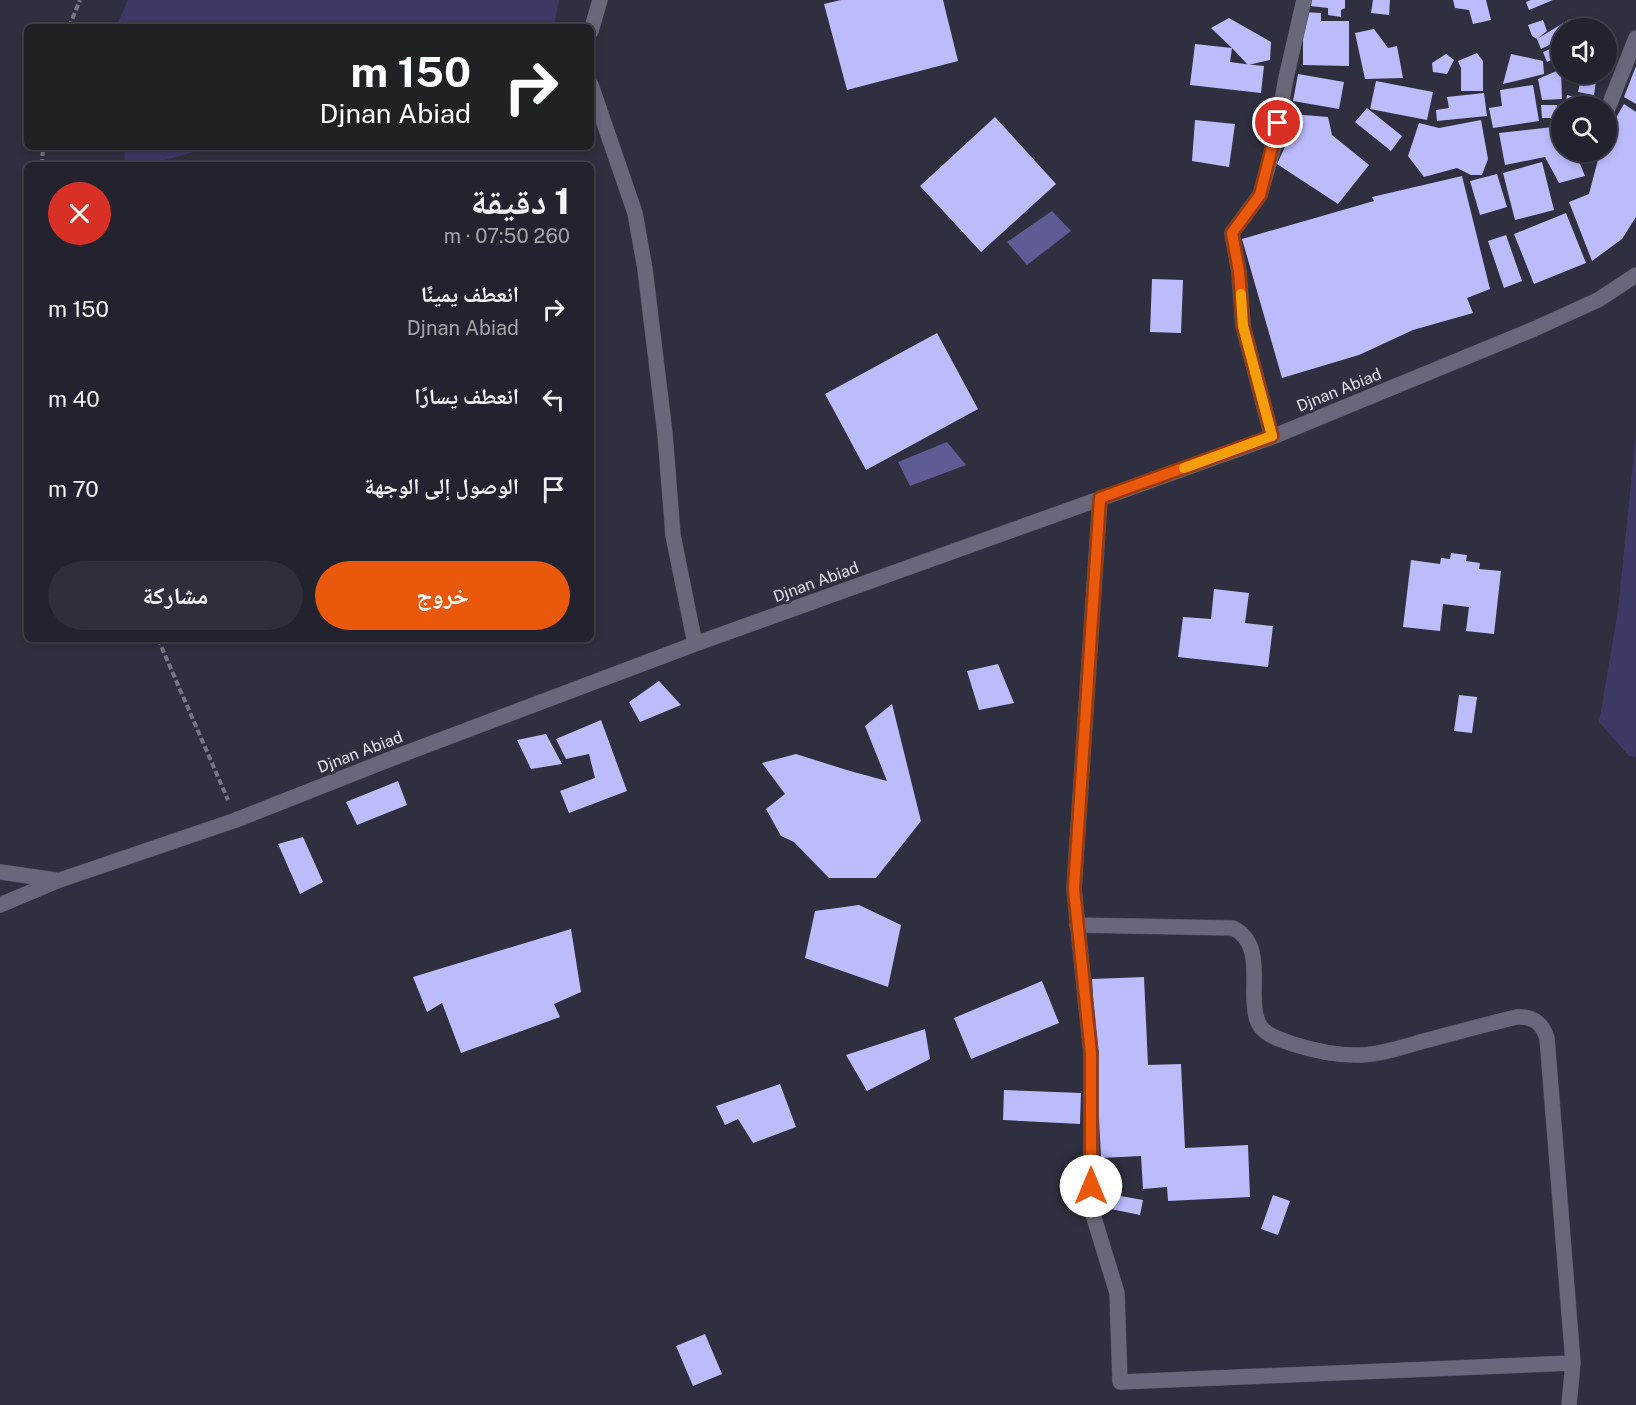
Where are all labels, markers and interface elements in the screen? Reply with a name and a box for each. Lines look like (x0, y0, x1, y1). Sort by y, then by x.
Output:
map controls (1551, 18, 1617, 162)
button: sound (1551, 18, 1617, 84)
text: 150 m (350, 47, 471, 96)
icon: right (492, 48, 570, 126)
button: search (1551, 96, 1617, 162)
text: Djnan Abiad (319, 97, 471, 129)
pin (1252, 97, 1303, 148)
icon: arrive (1261, 106, 1294, 139)
text: 1 دقيقة (471, 180, 570, 222)
button: close (48, 182, 111, 245)
text: 260 m · 07:50 (444, 224, 570, 248)
text: انعطف يمينًا (421, 281, 519, 307)
icon: right (537, 293, 570, 326)
text: 150 m (48, 296, 109, 322)
text: Djnan Abiad (407, 316, 519, 340)
street label: Djnan Abiad (1294, 364, 1384, 416)
text: انعطف يسارًا (414, 383, 519, 409)
icon: left (537, 383, 570, 416)
text: 40 m (48, 386, 100, 412)
text: الوصول إلى الوجهة (364, 473, 519, 499)
icon: arrive (537, 473, 570, 506)
text: 70 m (48, 476, 99, 502)
street label: Djnan Abiad (771, 558, 861, 606)
button: مشاركة (48, 561, 303, 630)
button: خروج (315, 561, 570, 630)
street label: Djnan Abiad (315, 727, 405, 777)
position arrow (1059, 1154, 1123, 1218)

